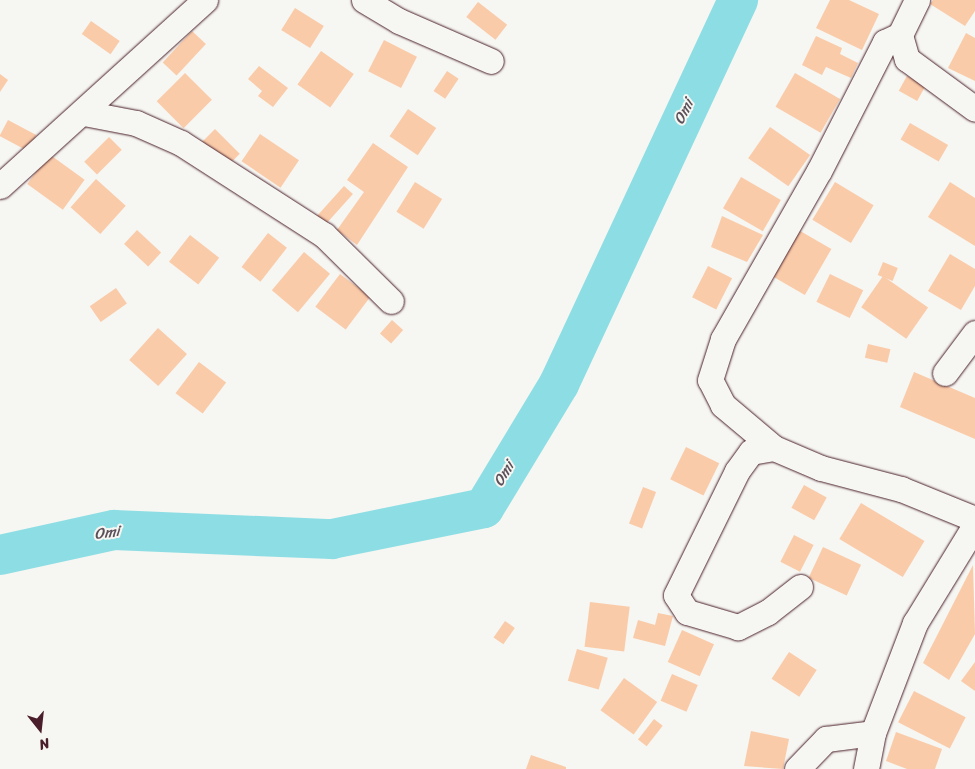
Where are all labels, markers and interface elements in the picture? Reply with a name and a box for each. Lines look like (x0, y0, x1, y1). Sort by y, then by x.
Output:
water label: Omi (670, 97, 698, 127)
water label: Omi (490, 458, 518, 490)
water label: Omi (93, 522, 121, 544)
north arrow (15, 704, 65, 754)
text: N (36, 731, 52, 757)

